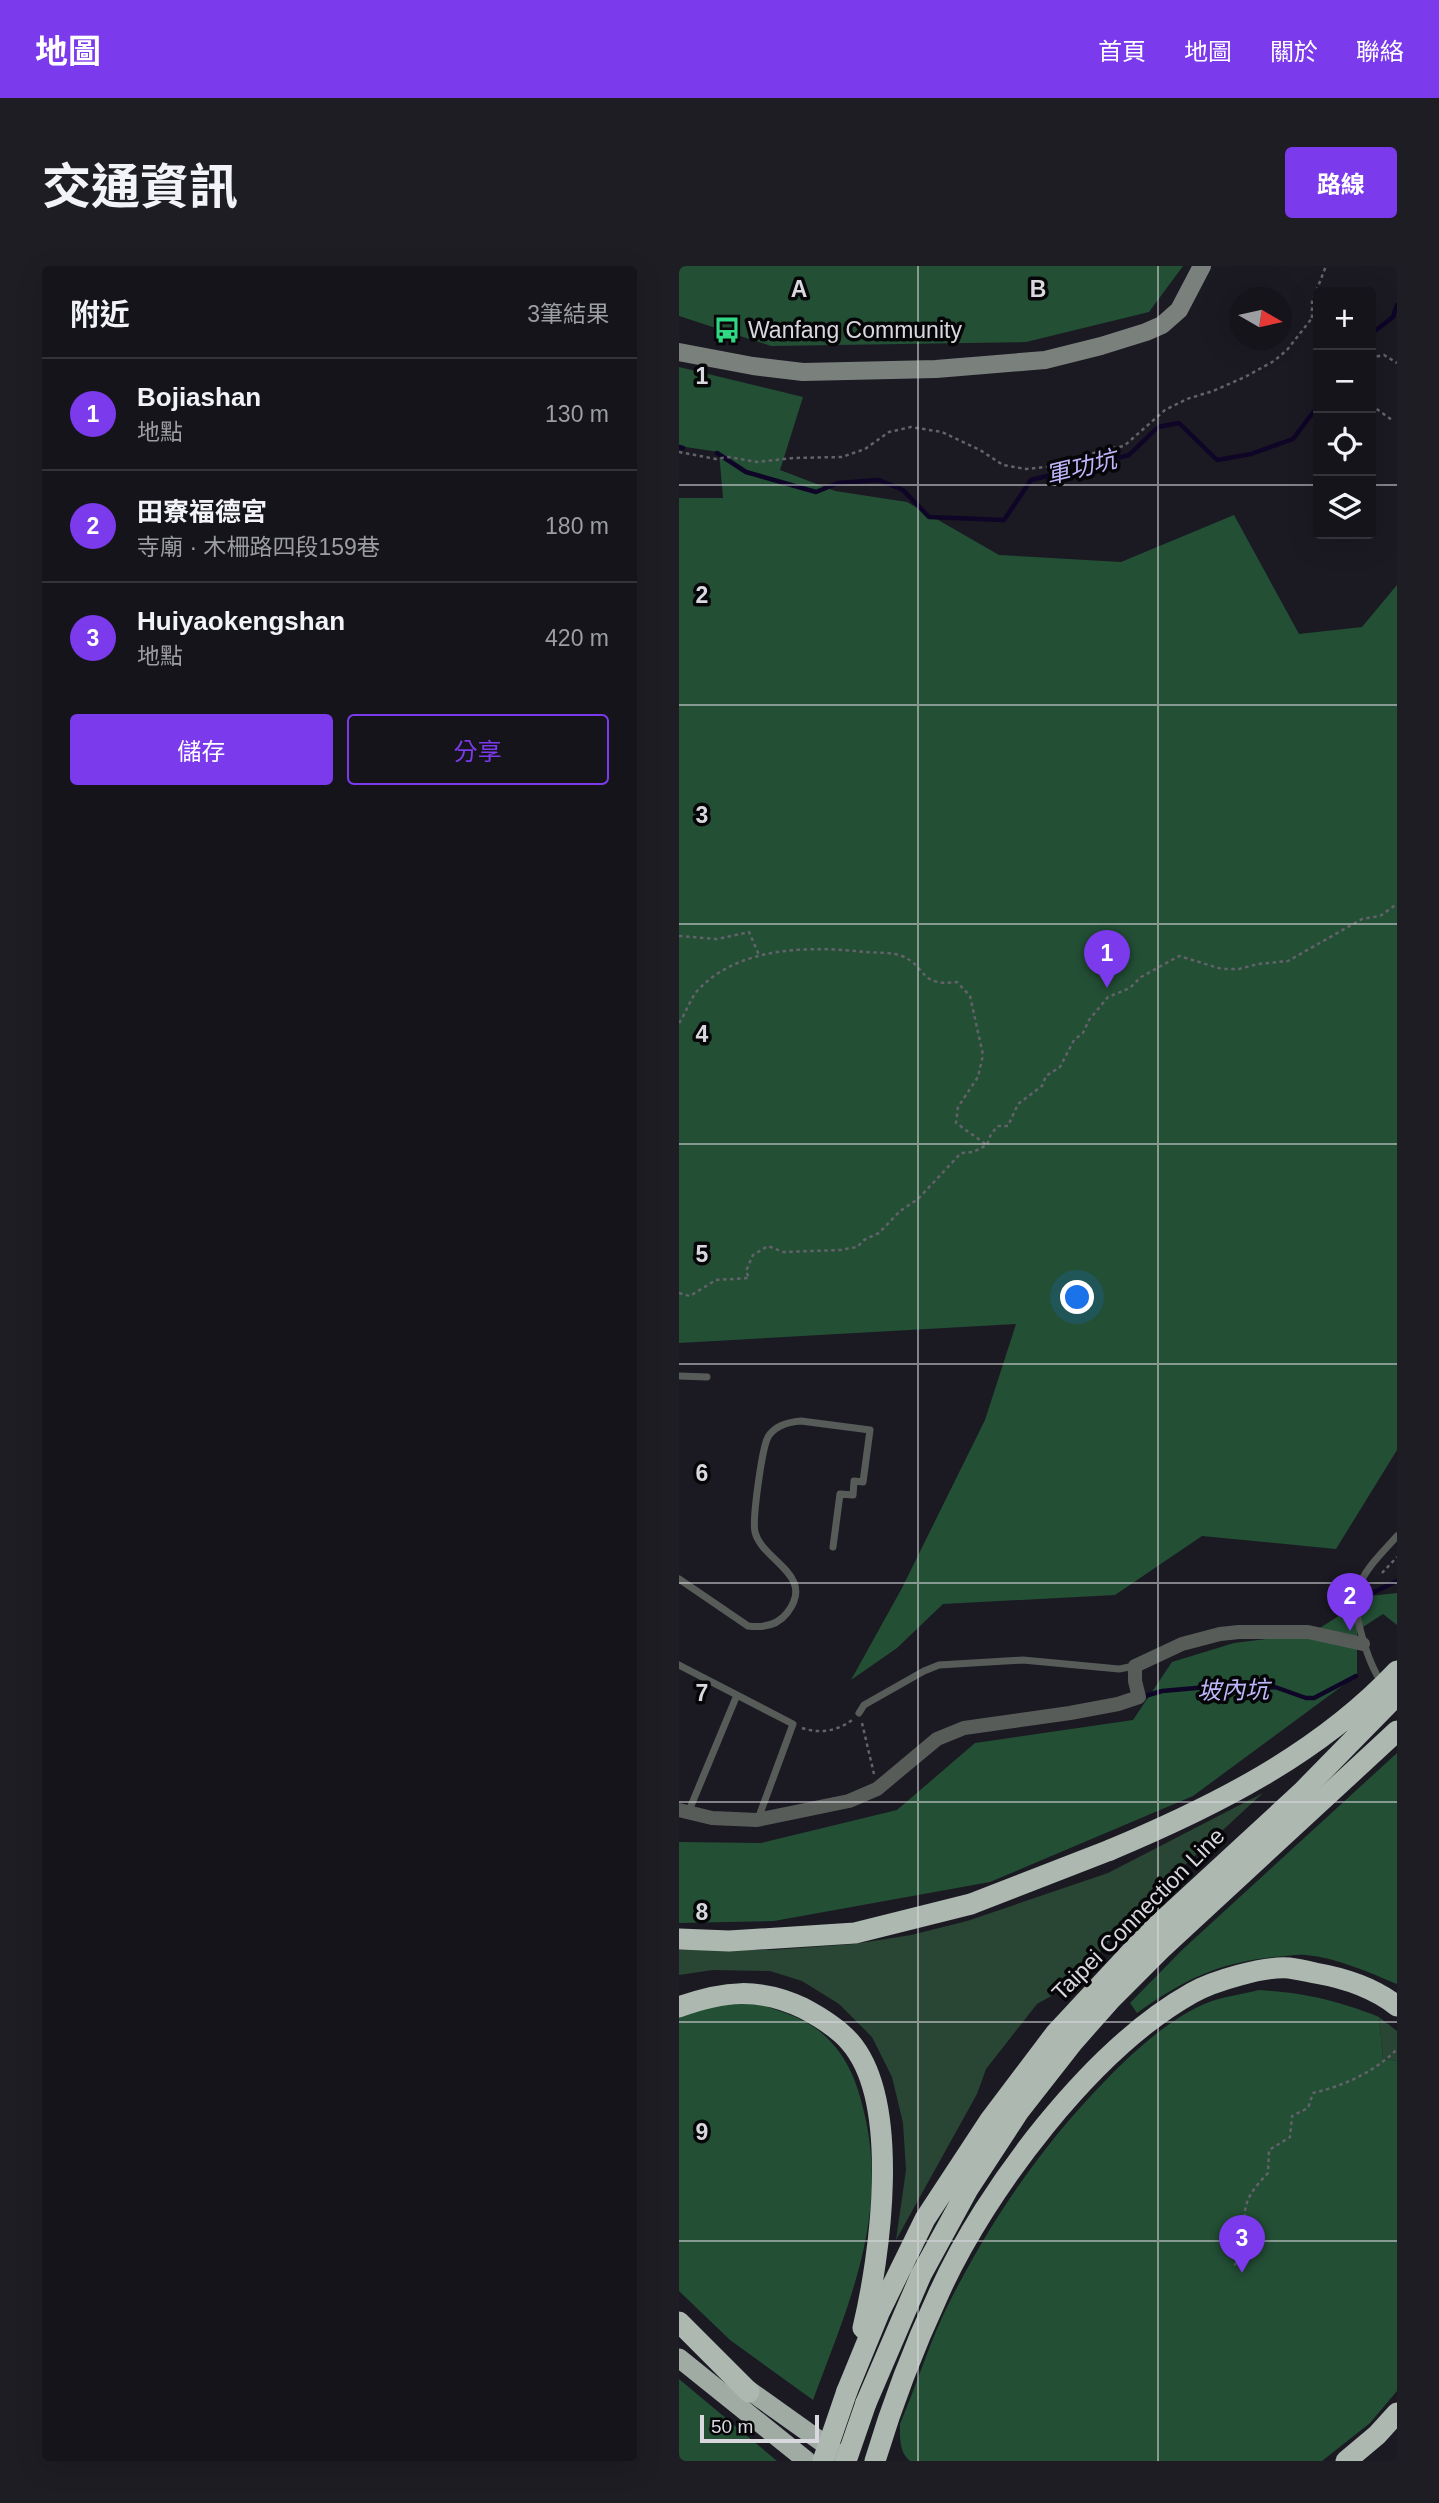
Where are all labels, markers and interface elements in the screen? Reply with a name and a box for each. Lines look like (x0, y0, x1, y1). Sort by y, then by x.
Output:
text: 地圖 (35, 33, 101, 70)
text: 首頁 (1098, 38, 1146, 65)
text: 地圖 (1184, 38, 1232, 65)
text: 關於 (1270, 38, 1318, 65)
text: 聯絡 (1356, 38, 1404, 65)
button: 路線 (1285, 147, 1397, 218)
text: 交通資訊 (42, 160, 238, 214)
text: A (791, 276, 807, 302)
text: B (1030, 276, 1046, 302)
north arrow (1229, 287, 1292, 350)
map controls (1313, 287, 1376, 539)
button: + (1313, 287, 1376, 350)
text: 附近 (70, 298, 130, 331)
text: 3筆結果 (527, 301, 609, 327)
bus stop icon: Wanfang Community (712, 315, 742, 345)
place label: Wanfang Community (748, 317, 962, 343)
button: − (1313, 350, 1376, 413)
text: 1 (696, 363, 709, 389)
text: Bojiashan (137, 382, 261, 412)
text: 1 (87, 401, 99, 427)
text: 130 m (545, 401, 609, 427)
button: locate (1313, 413, 1376, 476)
text: 地點 (137, 419, 183, 445)
water label: 軍功坑 (1043, 444, 1122, 489)
button: layers (1313, 476, 1376, 539)
text: 田寮福德宮 (137, 497, 267, 527)
text: 2 (87, 513, 99, 539)
text: 180 m (545, 513, 609, 539)
text: 寺廟 · 木柵路四段159巷 (137, 534, 380, 560)
text: 2 (696, 582, 708, 608)
text: Huiyaokengshan (137, 606, 345, 636)
text: 3 (87, 625, 99, 651)
text: 420 m (545, 625, 609, 651)
text: 地點 (137, 643, 183, 669)
button: 儲存 (70, 714, 333, 785)
button: 分享 (347, 714, 609, 785)
text: 3 (696, 802, 708, 828)
pin: 1 (1084, 930, 1130, 988)
text: 4 (696, 1021, 709, 1047)
text: 5 (696, 1241, 709, 1267)
your location (1060, 1280, 1094, 1314)
text: 6 (696, 1460, 708, 1486)
pin: 2 (1327, 1573, 1373, 1631)
water label: 坡內坑 (1197, 1676, 1272, 1704)
text: 7 (696, 1680, 708, 1706)
street label: Taipei Connection Line (1047, 1823, 1229, 2005)
text: 8 (696, 1899, 709, 1925)
text: 9 (696, 2119, 708, 2145)
pin: 3 (1219, 2215, 1265, 2273)
scale bar (700, 2412, 819, 2444)
text: 50 m (711, 2416, 753, 2437)

